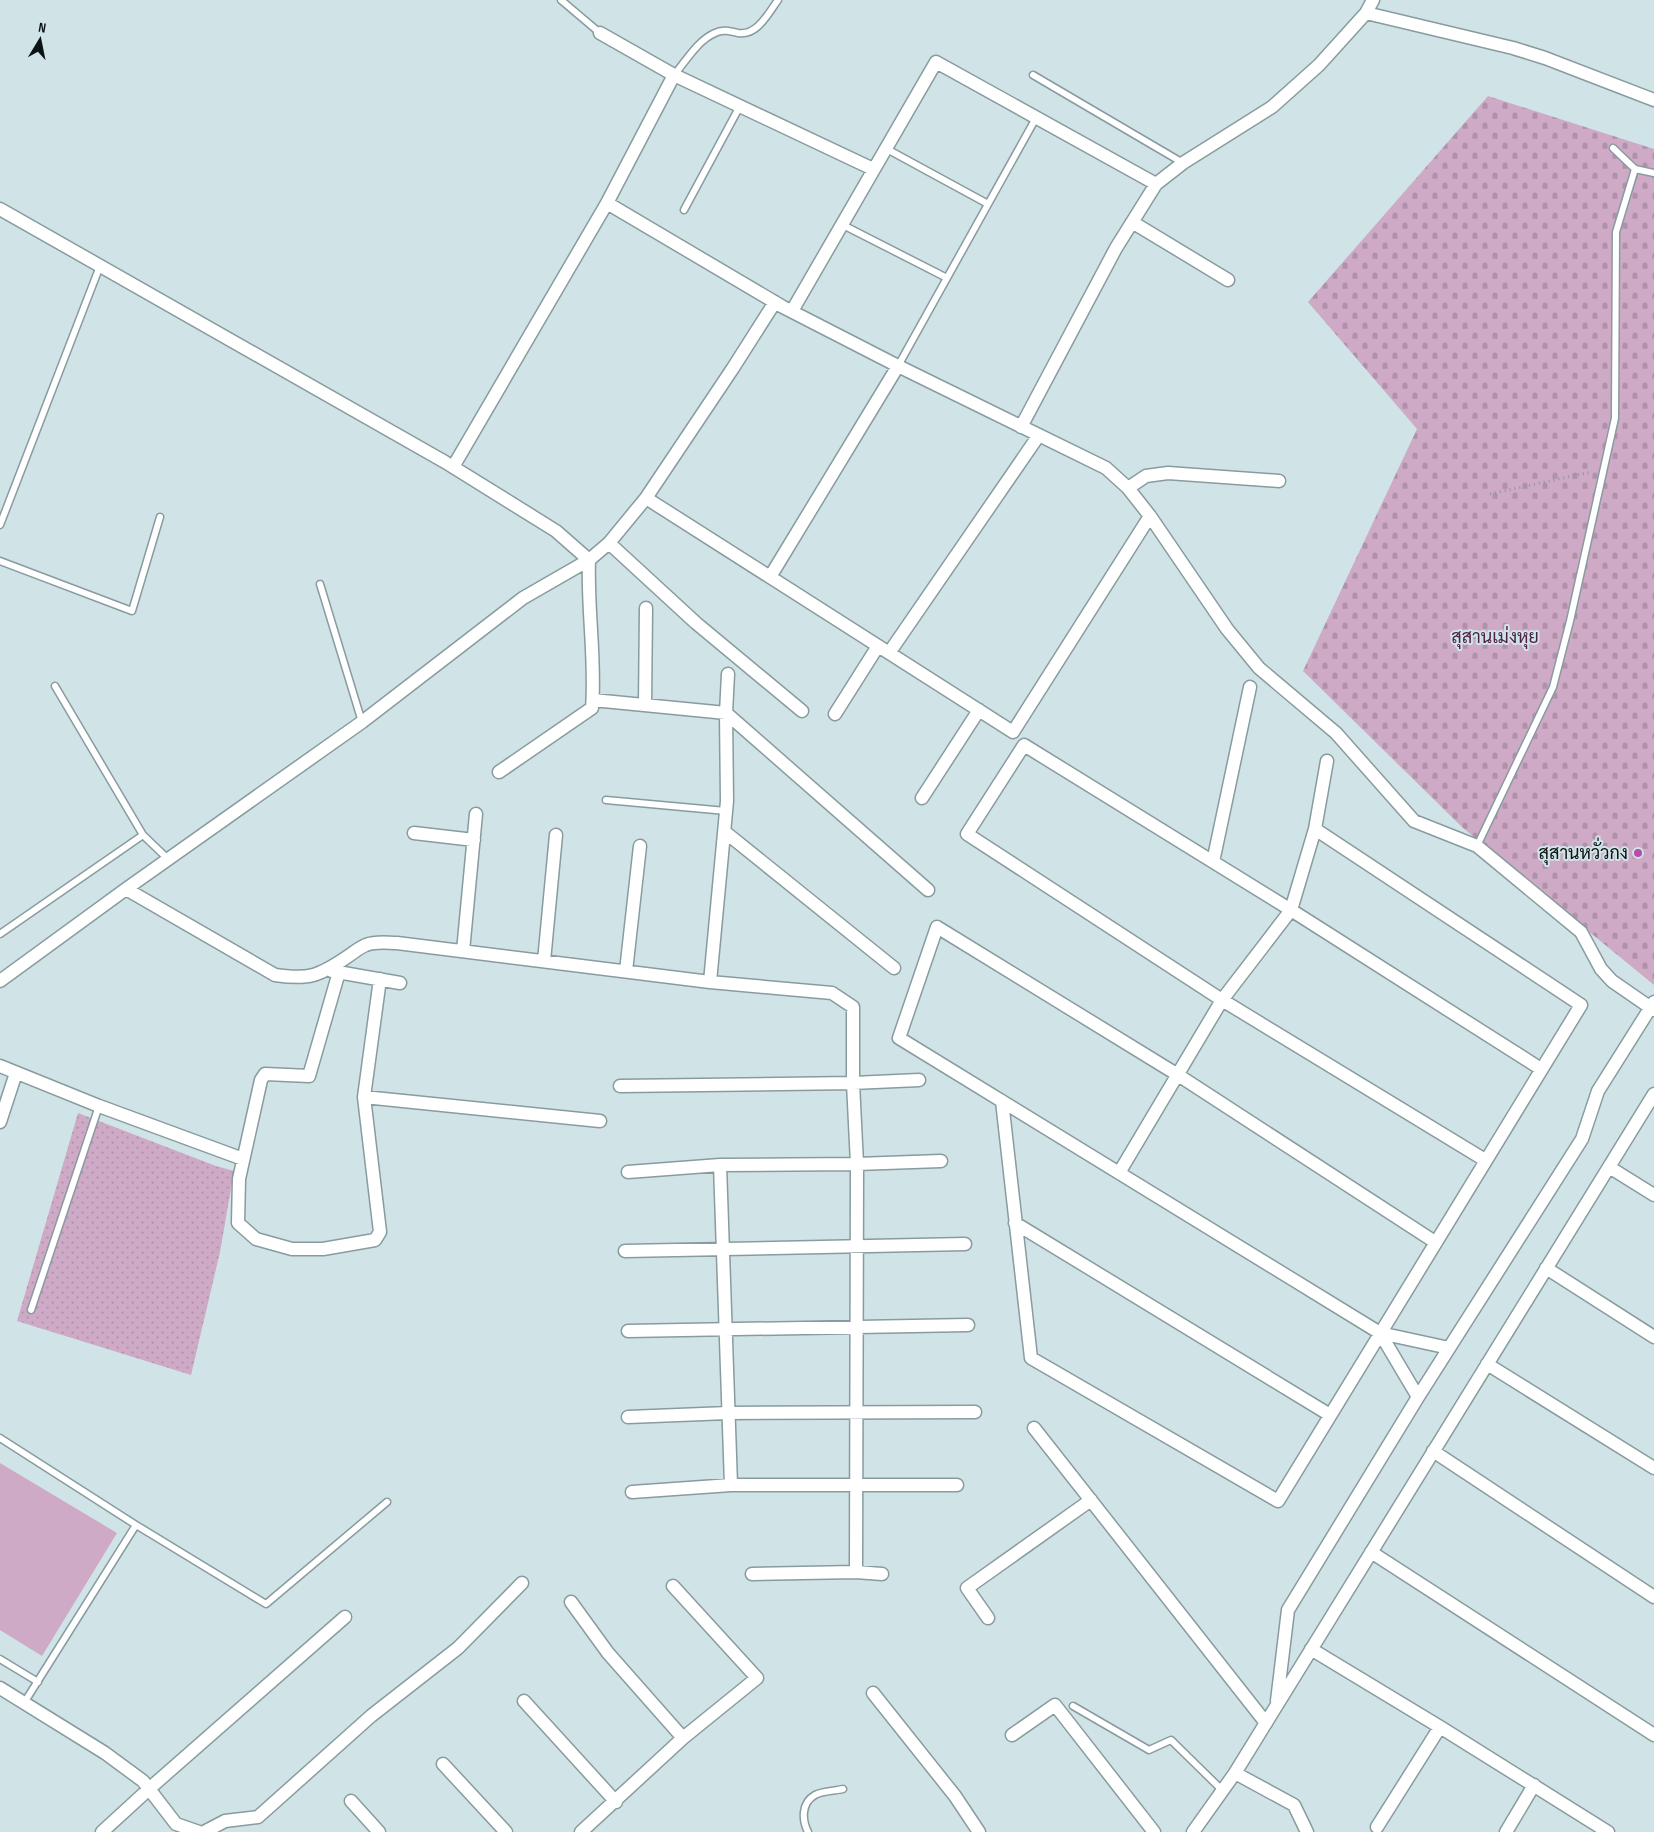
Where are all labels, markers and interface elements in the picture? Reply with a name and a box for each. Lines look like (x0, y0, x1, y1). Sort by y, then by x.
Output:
north arrow (15, 15, 65, 65)
text: N (37, 19, 47, 37)
park label: สุสานเม่งหุย (1451, 625, 1539, 649)
place label: สุสานหวั่วกง (1539, 837, 1628, 865)
marker: สุสานหวั่วกง (1632, 847, 1644, 859)

